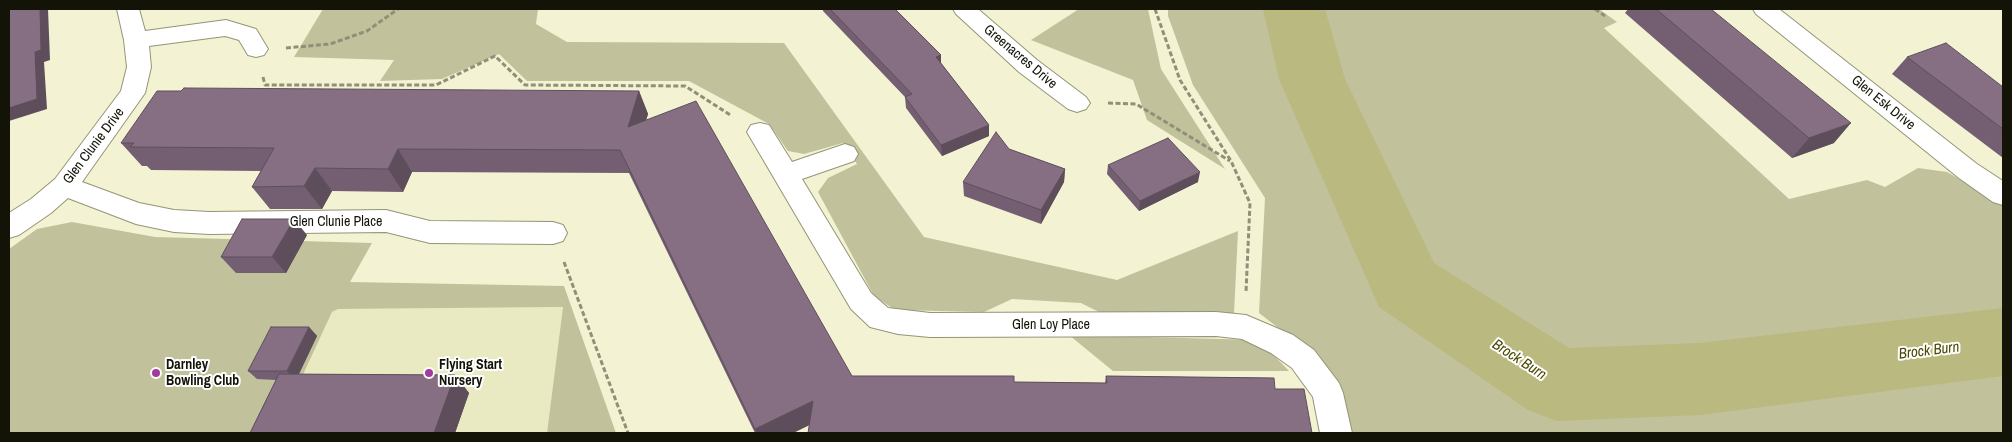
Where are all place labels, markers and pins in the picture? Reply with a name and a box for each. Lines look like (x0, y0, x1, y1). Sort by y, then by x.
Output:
place label: Darnley Bowling Club (166, 357, 239, 390)
place label: Flying Start Nursery (439, 357, 502, 390)
marker: Darnley Bowling Club (150, 367, 162, 379)
marker: Flying Start Nursery (423, 367, 435, 379)

